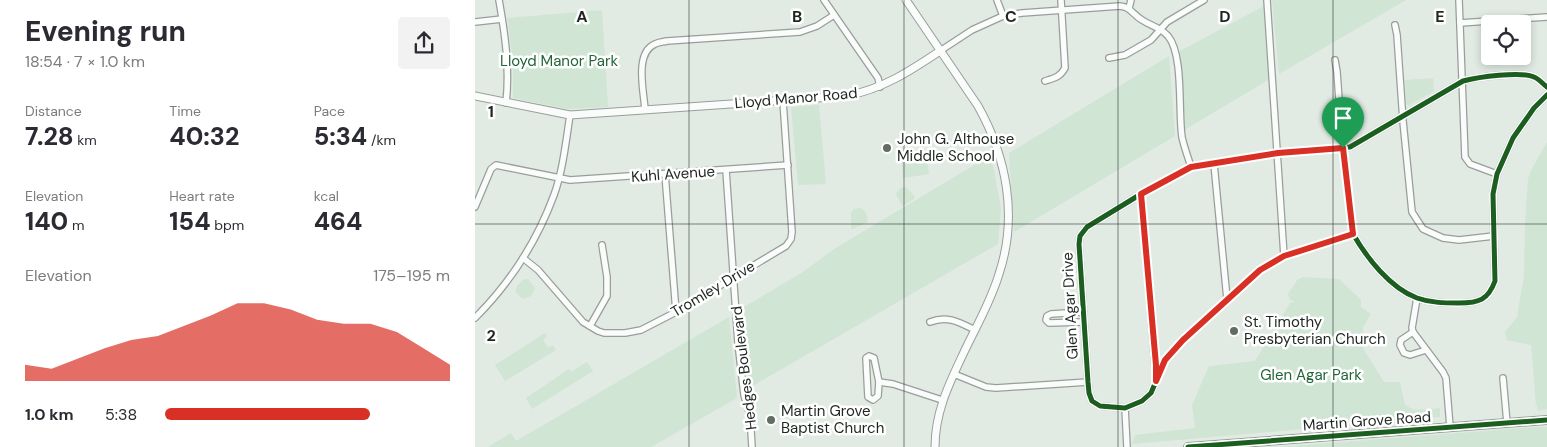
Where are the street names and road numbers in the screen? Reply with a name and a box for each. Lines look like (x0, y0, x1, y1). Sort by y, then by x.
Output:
street label: Lloyd Manor Road (734, 83, 858, 113)
street label: Kuhl Avenue (630, 161, 716, 187)
street label: Glen Agar Drive (1057, 252, 1083, 360)
street label: Tromley Drive (667, 256, 759, 322)
street label: Hedges Boulevard (726, 305, 762, 431)
street label: Martin Grove Road (1302, 407, 1432, 435)

